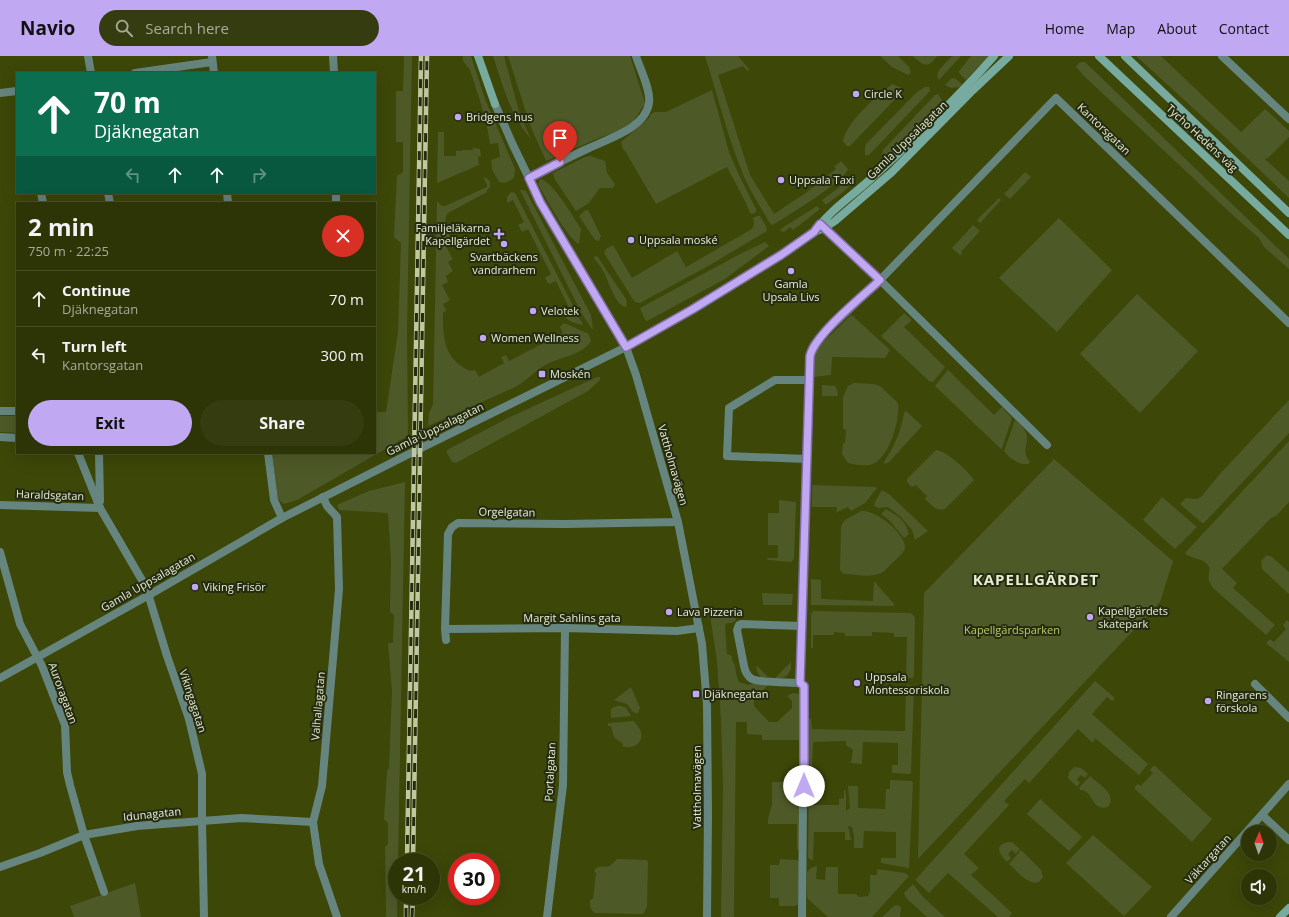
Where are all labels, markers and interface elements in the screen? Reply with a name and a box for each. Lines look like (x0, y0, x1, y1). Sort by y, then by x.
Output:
search box (99, 10, 379, 46)
text: Navio (20, 15, 75, 41)
icon: search (113, 17, 135, 39)
text: Search here (145, 18, 229, 38)
text: Home (1045, 19, 1084, 38)
text: Map (1106, 19, 1135, 38)
text: About (1157, 19, 1197, 38)
text: Contact (1219, 19, 1269, 38)
text: 70 m (94, 83, 161, 121)
place label: Circle K (864, 86, 902, 101)
icon: ahead (28, 88, 80, 140)
marker: Circle K (851, 89, 861, 99)
street label: Gamla Uppsalagatan (863, 97, 950, 182)
street label: Kantorsgatan (1074, 99, 1134, 158)
street label: Tycho Hedéns väg (1163, 101, 1241, 175)
place label: Bridgens hus (466, 109, 533, 124)
marker: Bridgens hus (453, 112, 463, 122)
text: Djäknegatan (94, 119, 199, 143)
pin (543, 121, 577, 162)
icon: arrive (549, 127, 571, 149)
icon: left (122, 164, 144, 186)
icon: ahead (164, 164, 186, 186)
icon: ahead (206, 164, 228, 186)
icon: right (248, 164, 270, 186)
place label: Uppsala Taxi (789, 172, 854, 187)
marker: Uppsala Taxi (776, 175, 786, 185)
text: 2 min (28, 210, 95, 243)
button: close (322, 215, 364, 257)
place label: Familjeläkarna Kapellgärdet (415, 220, 490, 248)
marker: Familjeläkarna Kapellgärdet (493, 228, 505, 240)
place label: Uppsala moské (639, 232, 718, 247)
marker: Uppsala moské (626, 235, 636, 245)
marker: Svartbäckens vandrarhem (499, 239, 509, 249)
text: 750 m · 22:25 (28, 242, 109, 260)
place label: Svartbäckens vandrarhem (470, 249, 538, 277)
marker: Gamla Upsala Livs (786, 266, 796, 276)
place label: Gamla Upsala Livs (762, 276, 820, 304)
text: Continue (62, 280, 130, 300)
icon: ahead (28, 288, 50, 310)
text: 70 m (329, 289, 364, 309)
text: Djäknegatan (62, 300, 138, 318)
place label: Velotek (541, 303, 579, 318)
marker: Velotek (528, 306, 538, 316)
place label: Women Wellness (491, 330, 579, 345)
marker: Women Wellness (478, 333, 488, 343)
text: Turn left (62, 336, 127, 356)
icon: left (28, 344, 50, 366)
text: 300 m (320, 345, 364, 365)
text: Kantorsgatan (62, 356, 143, 374)
place label: Moskén (550, 366, 590, 381)
marker: Moskén (537, 369, 547, 379)
street label: Gamla Uppsalagatan (384, 398, 486, 459)
button: Exit (28, 400, 192, 446)
button: Share (200, 400, 364, 446)
street label: Vattholmavägen (655, 423, 692, 507)
street label: Haraldsgatan (16, 486, 84, 503)
street label: Orgelgatan (478, 504, 536, 519)
street label: Gamla Uppsalagatan (98, 548, 198, 615)
district label: KAPELLGÄRDET (973, 569, 1099, 589)
place label: Viking Frisör (203, 579, 266, 594)
marker: Viking Frisör (190, 582, 200, 592)
place label: Kapellgärdets skatepark (1098, 603, 1168, 631)
place label: Lava Pizzeria (677, 604, 743, 619)
marker: Lava Pizzeria (664, 607, 674, 617)
street label: Margit Sahlins gata (523, 610, 621, 625)
marker: Kapellgärdets skatepark (1085, 612, 1095, 622)
park label: Kapellgärdsparken (964, 622, 1060, 637)
street label: Auroragatan (45, 660, 82, 726)
street label: Vikingagatan (176, 667, 211, 734)
place label: Uppsala Montessoriskola (865, 669, 949, 697)
street label: Valhallagatan (307, 671, 328, 741)
marker: Uppsala Montessoriskola (852, 678, 862, 688)
place label: Djäknegatan (704, 686, 768, 701)
place label: Ringarens förskola (1216, 687, 1267, 715)
marker: Djäknegatan (691, 689, 701, 699)
marker: Ringarens förskola (1203, 696, 1213, 706)
street label: Portalgatan (540, 742, 559, 802)
street label: Vattholmavägen (689, 745, 704, 829)
position arrow (783, 765, 825, 807)
street label: Idunagatan (122, 803, 182, 824)
north arrow (1241, 825, 1277, 861)
map controls (1241, 825, 1277, 905)
street label: Väktargatan (1181, 831, 1234, 887)
speed limit sign: 30 (448, 853, 500, 905)
text: 21 (403, 860, 425, 887)
button: sound (1241, 869, 1277, 905)
text: km/h (402, 882, 426, 896)

